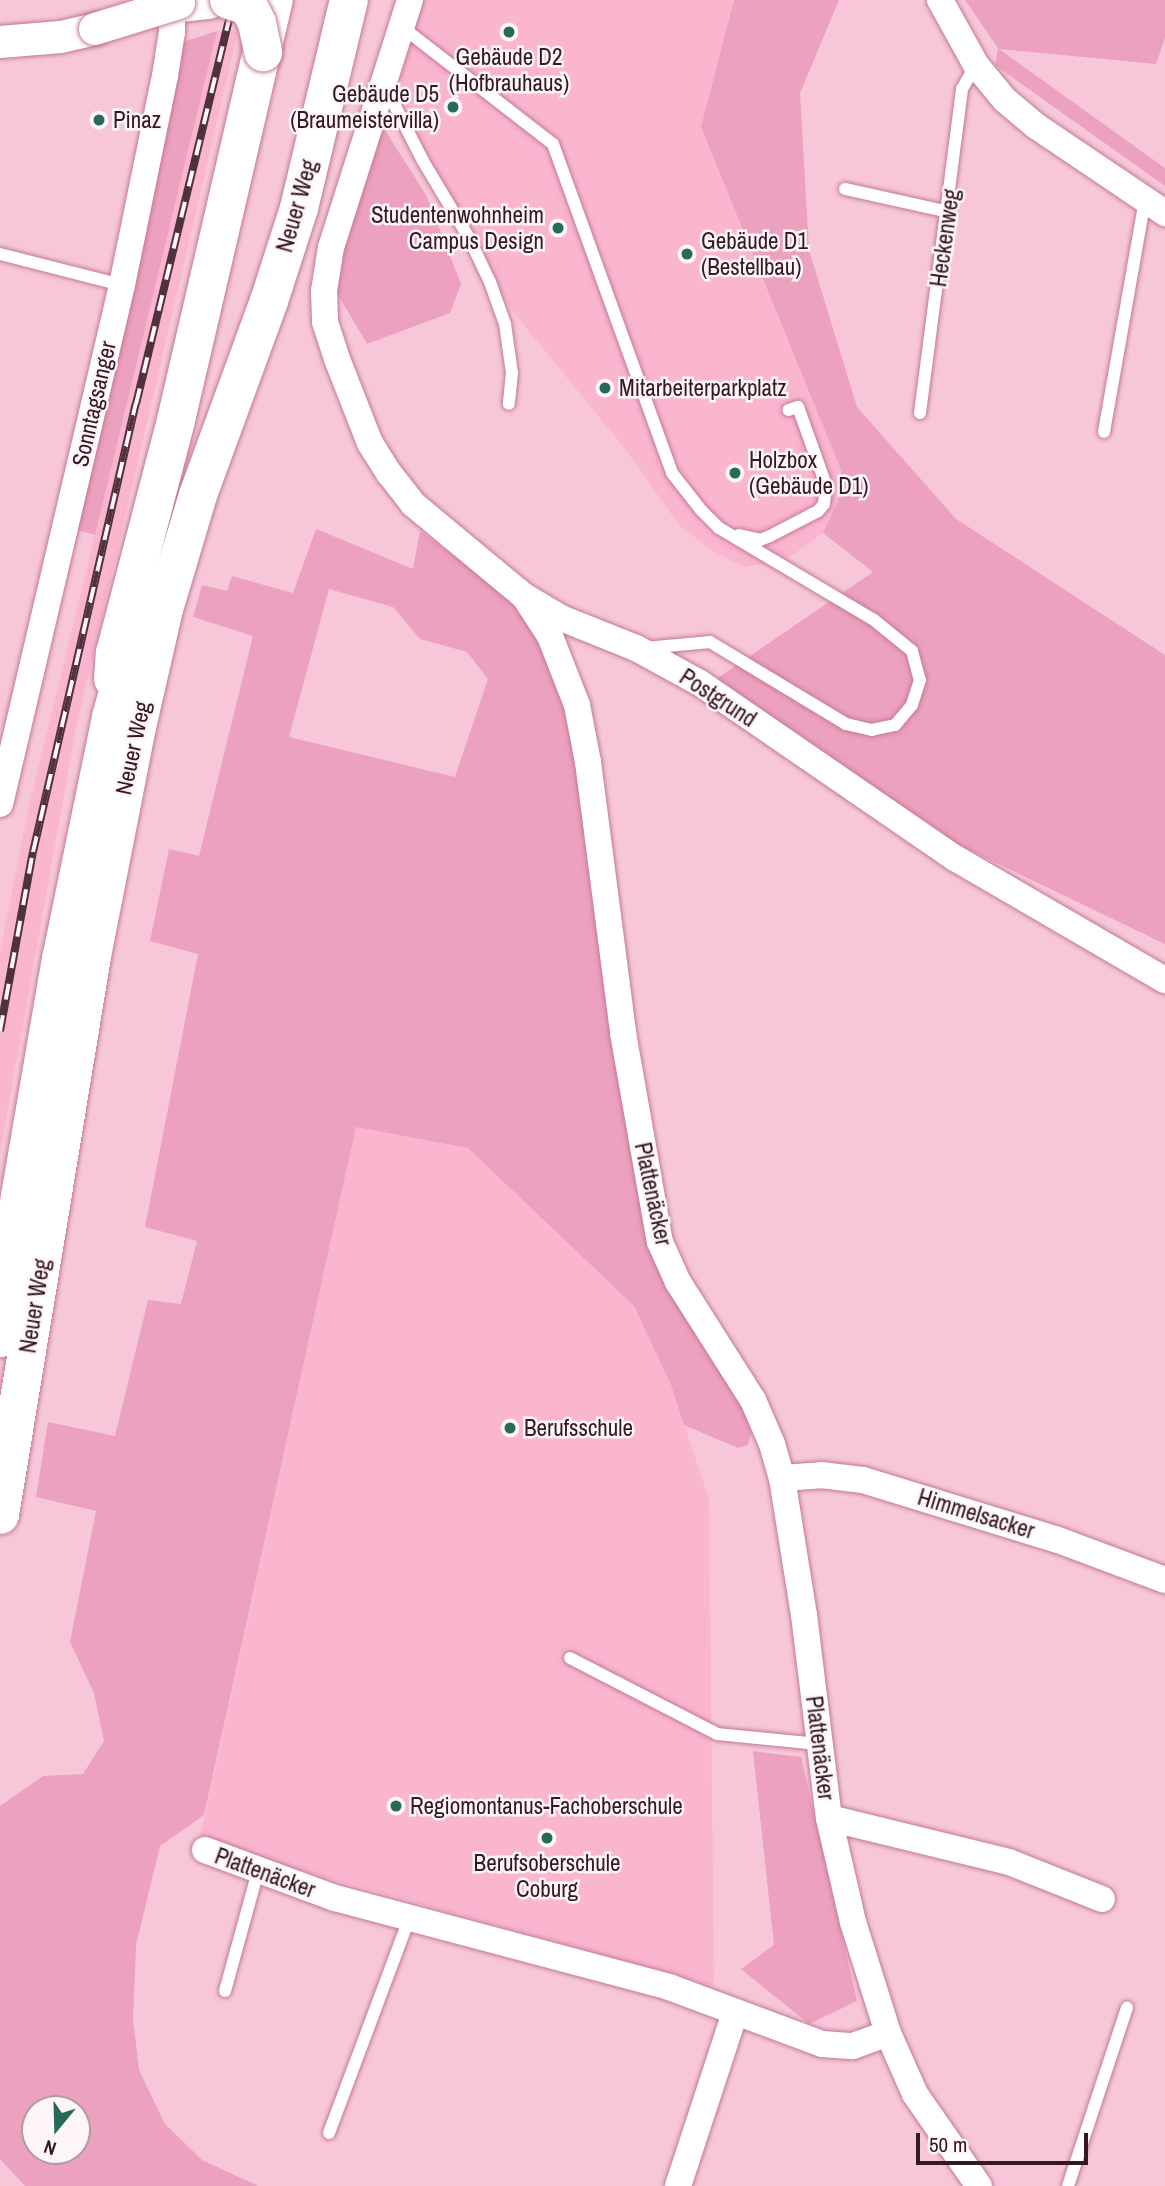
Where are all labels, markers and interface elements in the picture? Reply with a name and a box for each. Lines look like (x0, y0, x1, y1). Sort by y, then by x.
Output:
marker: Gebäude D2 (Hofbrauhaus) (501, 24, 517, 40)
place label: Gebäude D2 (Hofbrauhaus) (449, 43, 569, 97)
place label: Gebäude D5 (Braumeistervilla) (290, 80, 439, 134)
marker: Gebäude D5 (Braumeistervilla) (445, 99, 461, 115)
place label: Pinaz (113, 106, 161, 134)
marker: Pinaz (91, 112, 107, 128)
street label: Neuer Weg (271, 157, 323, 255)
street label: Heckenweg (924, 187, 966, 289)
place label: Studentenwohnheim Campus Design (371, 201, 544, 255)
marker: Studentenwohnheim Campus Design (550, 220, 566, 236)
place label: Gebäude D1 (Bestellbau) (701, 227, 808, 281)
marker: Gebäude D1 (Bestellbau) (679, 246, 695, 262)
street label: Sonntagsanger (66, 339, 122, 469)
place label: Mitarbeiterparkplatz (619, 374, 787, 402)
marker: Mitarbeiterparkplatz (597, 380, 613, 396)
place label: Holzbox (Gebäude D1) (749, 446, 869, 500)
marker: Holzbox (Gebäude D1) (727, 465, 743, 481)
street label: Postgrund (674, 663, 762, 733)
street label: Neuer Weg (110, 699, 156, 797)
street label: Plattenäcker (629, 1140, 677, 1248)
street label: Neuer Weg (14, 1257, 56, 1355)
place label: Berufsschule (524, 1414, 633, 1442)
marker: Berufsschule (502, 1420, 518, 1436)
street label: Himmelsacker (914, 1483, 1038, 1545)
street label: Plattenäcker (800, 1694, 840, 1802)
place label: Regiomontanus-Fachoberschule (410, 1792, 683, 1820)
marker: Regiomontanus-Fachoberschule (388, 1798, 404, 1814)
marker: Berufsoberschule Coburg (539, 1830, 555, 1846)
street label: Plattenäcker (211, 1842, 319, 1904)
place label: Berufsoberschule Coburg (474, 1849, 620, 1903)
north arrow (21, 2095, 91, 2165)
scale bar (920, 2120, 1092, 2164)
text: 50 m (929, 2130, 967, 2159)
text: N (40, 2134, 59, 2162)

